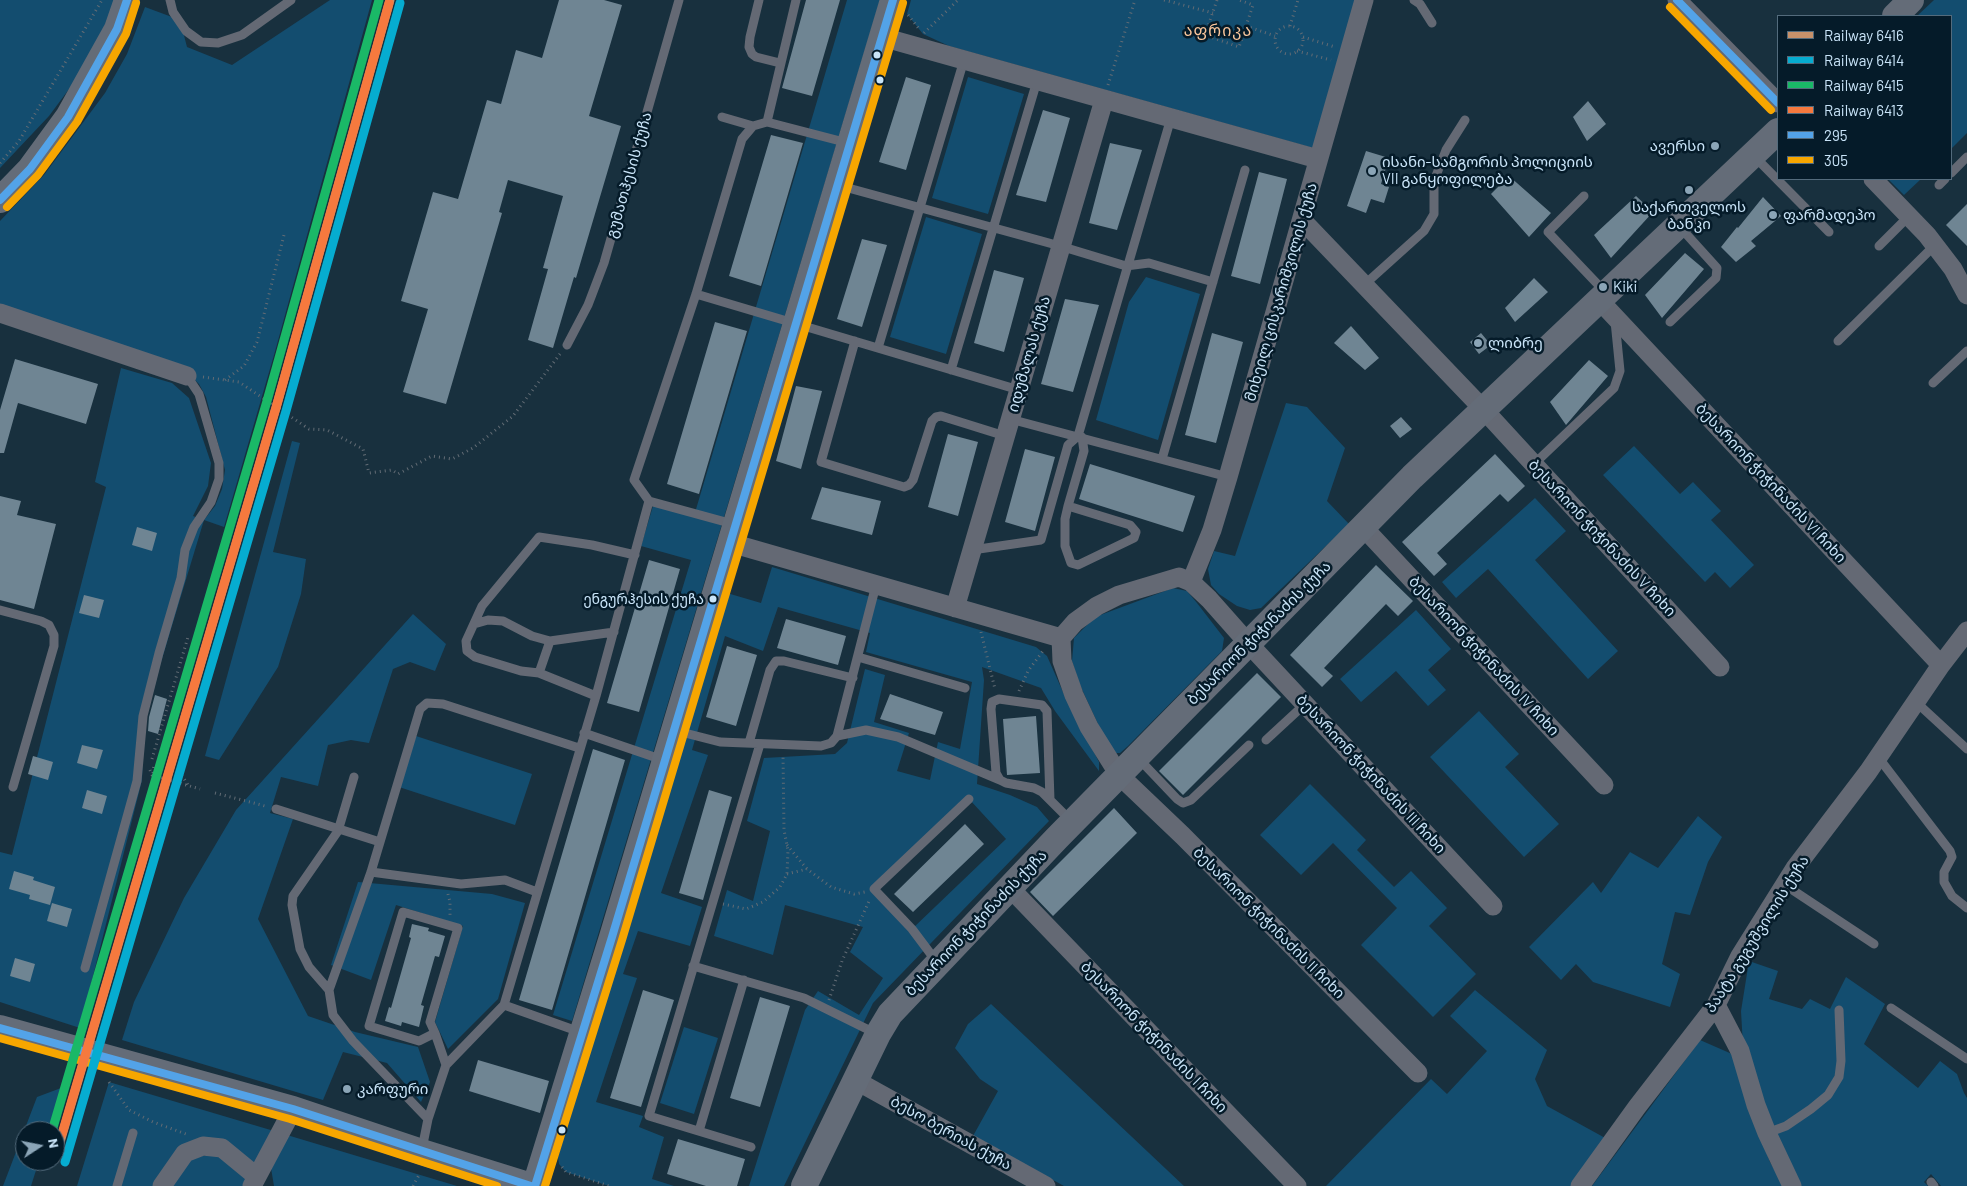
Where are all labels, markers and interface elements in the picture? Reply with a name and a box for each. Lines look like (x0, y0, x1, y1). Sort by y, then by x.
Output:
legend (1777, 15, 1952, 180)
district label: აფრიკა (1183, 21, 1253, 41)
text: Railway 6416 (1824, 26, 1904, 44)
unlabelled marker (872, 50, 882, 60)
text: Railway 6414 (1824, 51, 1904, 69)
unlabelled marker (875, 75, 885, 85)
text: Railway 6415 (1824, 76, 1904, 94)
text: Railway 6413 (1824, 101, 1904, 119)
street label: გუმათჰესის ქუჩა (602, 110, 656, 240)
text: 295 (1824, 126, 1848, 144)
place label: ავერსი (1650, 137, 1705, 155)
marker: ავერსი (1709, 140, 1721, 152)
text: 305 (1824, 151, 1848, 169)
place label: ისანი-სამგორის პოლიციის VII განყოფილება (1382, 153, 1593, 188)
marker: ისანი-სამგორის პოლიციის VII განყოფილება (1366, 165, 1378, 177)
street label: მიხეილ ცისკარიშვილის ქუჩა (1241, 181, 1321, 403)
marker: საქართველოს ბანკი (1683, 184, 1695, 196)
place label: საქართველოს ბანკი (1632, 198, 1746, 233)
place label: ფარმადეპო (1783, 206, 1876, 224)
marker: ფარმადეპო (1767, 209, 1779, 221)
place label: Kiki (1613, 278, 1637, 296)
marker: Kiki (1597, 281, 1609, 293)
street label: იდუმალას ქუჩა (1004, 294, 1054, 414)
place label: ლიბრე (1488, 334, 1543, 352)
marker: ლიბრე (1472, 337, 1484, 349)
street label: ბესარიონ ჭიჭინაძის VI ჩიხი (1692, 399, 1850, 567)
street label: ბესარიონ ჭიჭინაძის V ჩიხი (1524, 456, 1680, 620)
street label: ბესარიონ ჭიჭინაძის ქუჩა (1183, 557, 1335, 709)
street label: ბესარიონ ჭიჭინაძის IV ჩიხი (1405, 572, 1563, 740)
place label: ენგურჰესის ქუჩა (583, 591, 704, 607)
marker: ენგურჰესის ქუჩა (708, 594, 718, 604)
street label: ბესარიონ ჭიჭინაძის III ჩიხი (1293, 691, 1449, 857)
street label: ბესარიონ ჭიჭინაძის II ჩიხი (1189, 843, 1349, 1003)
street label: ბესარიონ ჭიჭინაძის ქუჩა (901, 846, 1051, 1000)
street label: პაატა გუგუშვილის ქუჩა (1701, 852, 1813, 1016)
street label: ბესარიონ ჭიჭინაძის I ჩიხი (1077, 958, 1231, 1116)
place label: კარფური (357, 1080, 428, 1098)
marker: კარფური (341, 1083, 353, 1095)
street label: ბესო ბერიას ქუჩა (887, 1092, 1015, 1174)
north arrow (15, 1121, 65, 1171)
unlabelled marker (557, 1125, 567, 1135)
text: N (45, 1137, 63, 1149)

